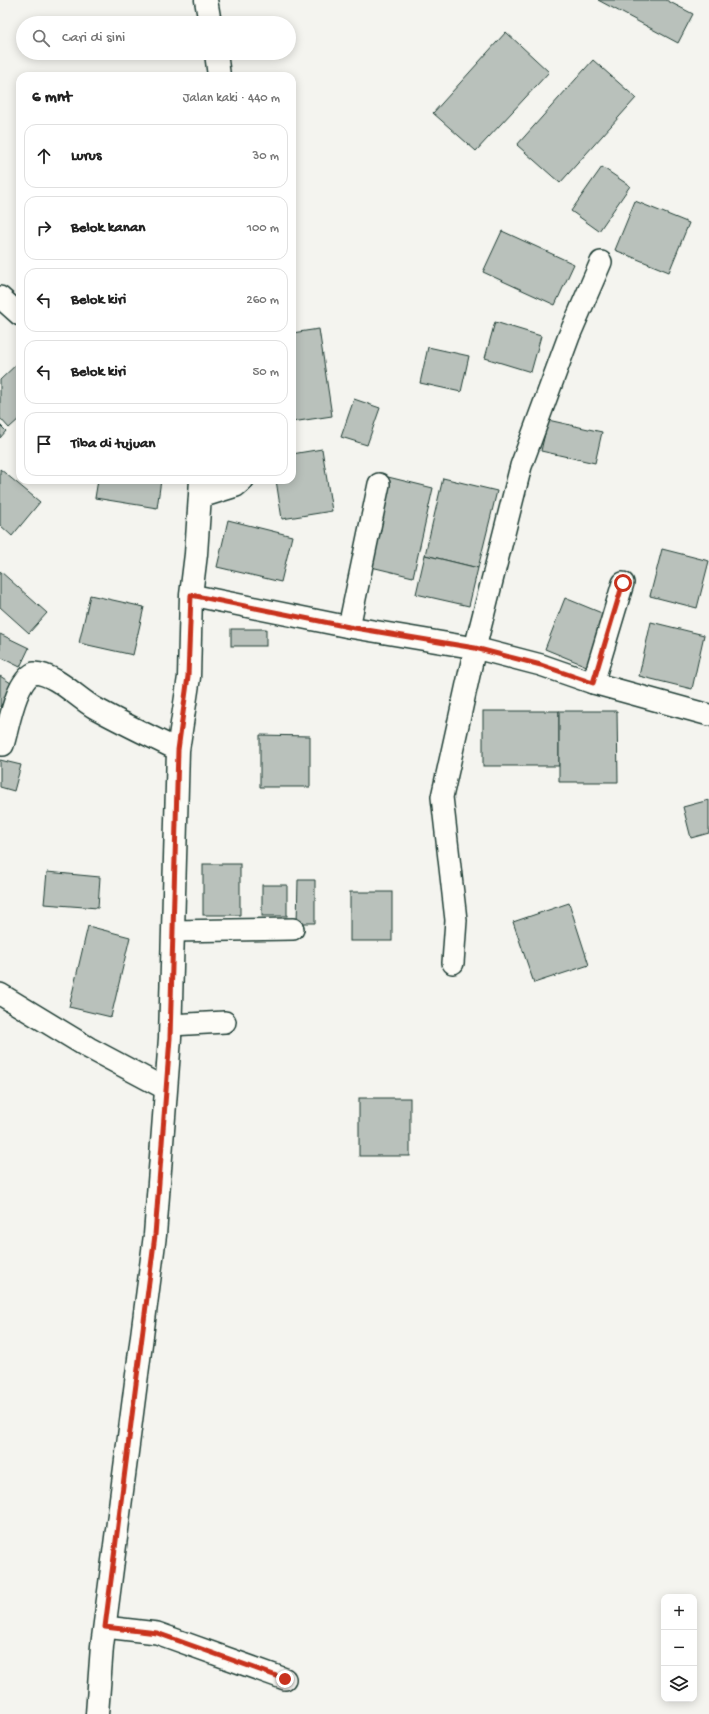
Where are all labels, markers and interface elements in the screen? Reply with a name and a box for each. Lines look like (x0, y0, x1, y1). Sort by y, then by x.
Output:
search box (16, 16, 296, 60)
icon: search (30, 27, 52, 49)
text: Cari di sini (62, 29, 125, 47)
text: 6 mnt (32, 88, 72, 108)
text: Jalan kaki · 440 m (183, 91, 280, 106)
icon: ahead (33, 145, 55, 167)
text: Lurus (71, 147, 101, 165)
text: 30 m (253, 149, 279, 164)
icon: right (33, 217, 55, 239)
text: Belok kanan (71, 219, 145, 237)
text: 100 m (247, 221, 279, 236)
icon: left (33, 289, 55, 311)
text: Belok kiri (71, 291, 126, 309)
text: 260 m (246, 293, 279, 308)
icon: left (33, 361, 55, 383)
text: Belok kiri (71, 363, 126, 381)
text: 50 m (252, 365, 279, 380)
icon: arrive (33, 433, 55, 455)
text: Tiba di tujuan (71, 435, 155, 453)
route start (614, 574, 632, 592)
map controls (661, 1594, 697, 1702)
button: + (661, 1594, 697, 1630)
button: − (661, 1630, 697, 1666)
button: layers (661, 1666, 697, 1702)
route end (276, 1670, 294, 1688)

